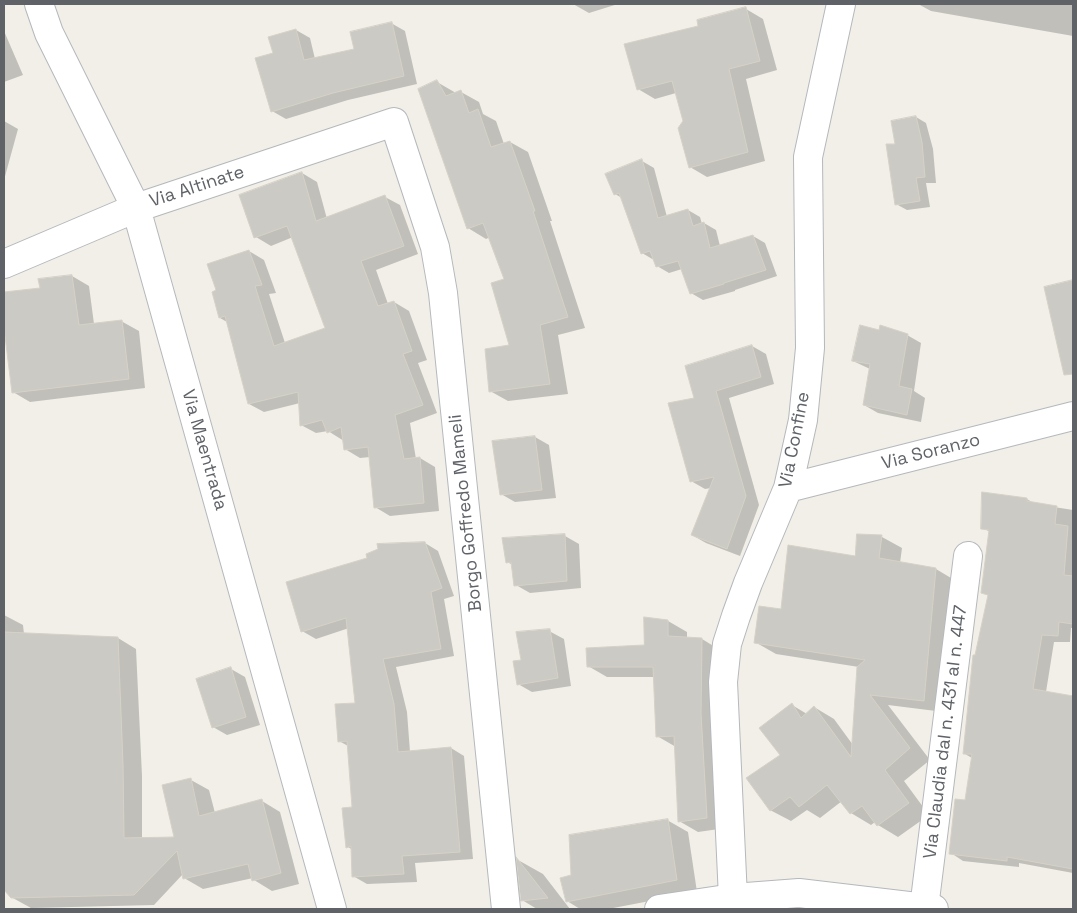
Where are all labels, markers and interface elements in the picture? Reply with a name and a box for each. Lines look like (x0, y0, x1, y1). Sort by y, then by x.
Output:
street label: Via Altinate (147, 162, 247, 212)
street label: Via Maentrada (176, 387, 232, 513)
street label: Via Confine (775, 390, 815, 490)
street label: Borgo Goffredo Mameli (445, 413, 487, 613)
street label: Via Soranzo (880, 429, 982, 475)
street label: Via Claudia dal n. 431 al n. 447 (920, 604, 972, 860)

